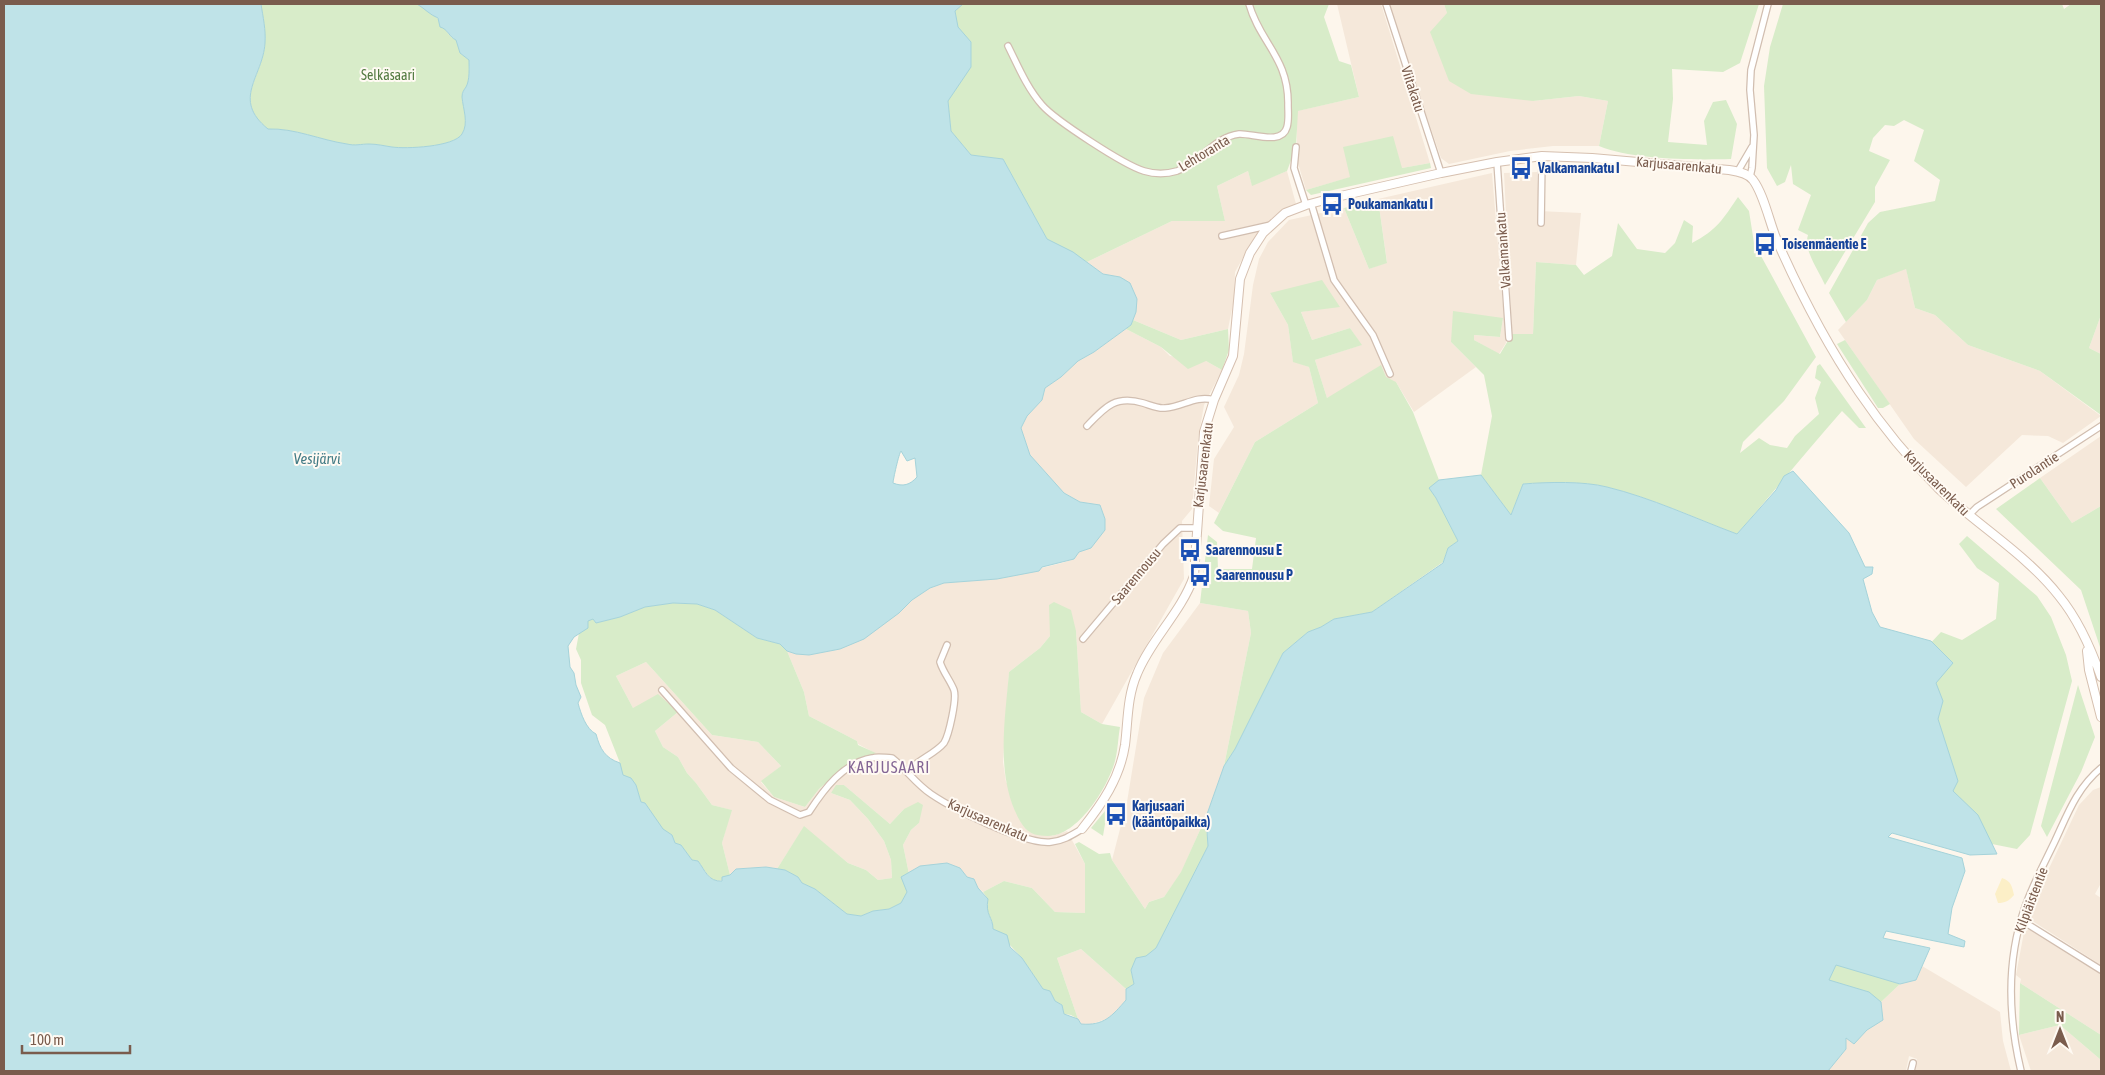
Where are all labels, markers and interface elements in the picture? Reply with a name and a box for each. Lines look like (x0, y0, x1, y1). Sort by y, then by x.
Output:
street label: Viitakatu (1398, 64, 1428, 114)
park label: Selkäsaari (361, 67, 415, 83)
street label: Lehtoranta (1176, 132, 1232, 174)
street label: Karjusaarenkatu (1636, 153, 1722, 177)
bus stop icon: Valkamankatu I (1508, 155, 1534, 181)
place label: Valkamankatu I (1537, 160, 1620, 176)
bus stop icon: Poukamankatu I (1319, 191, 1345, 217)
place label: Poukamankatu I (1348, 196, 1433, 212)
street label: Valkamankatu (1492, 211, 1514, 289)
bus stop icon: Toisenmäentie E (1752, 231, 1778, 257)
place label: Toisenmäentie E (1782, 236, 1866, 252)
street label: Karjusaarenkatu (1190, 421, 1216, 509)
street label: Karjusaarenkatu (1901, 447, 1973, 519)
street label: Purolantie (2007, 448, 2061, 492)
water label: Vesijärvi (294, 450, 341, 467)
bus stop icon: Saarennousu E (1177, 537, 1203, 563)
place label: Saarennousu E (1206, 542, 1282, 558)
street label: Saarennousu (1108, 545, 1164, 607)
bus stop icon: Saarennousu P (1187, 562, 1213, 588)
place label: Saarennousu P (1216, 567, 1293, 583)
district label: KARJUSAARI (848, 758, 930, 776)
street label: Karjusaarenkatu (946, 795, 1030, 845)
place label: Karjusaari (kääntöpaikka) (1132, 798, 1210, 830)
bus stop icon: Karjusaari (kääntöpaikka) (1103, 801, 1129, 827)
street label: Kilpiäistentie (2011, 865, 2051, 935)
north arrow (2035, 1005, 2085, 1055)
text: N (2056, 1009, 2064, 1025)
scale bar (22, 1022, 130, 1054)
text: 100 m (30, 1031, 64, 1048)

